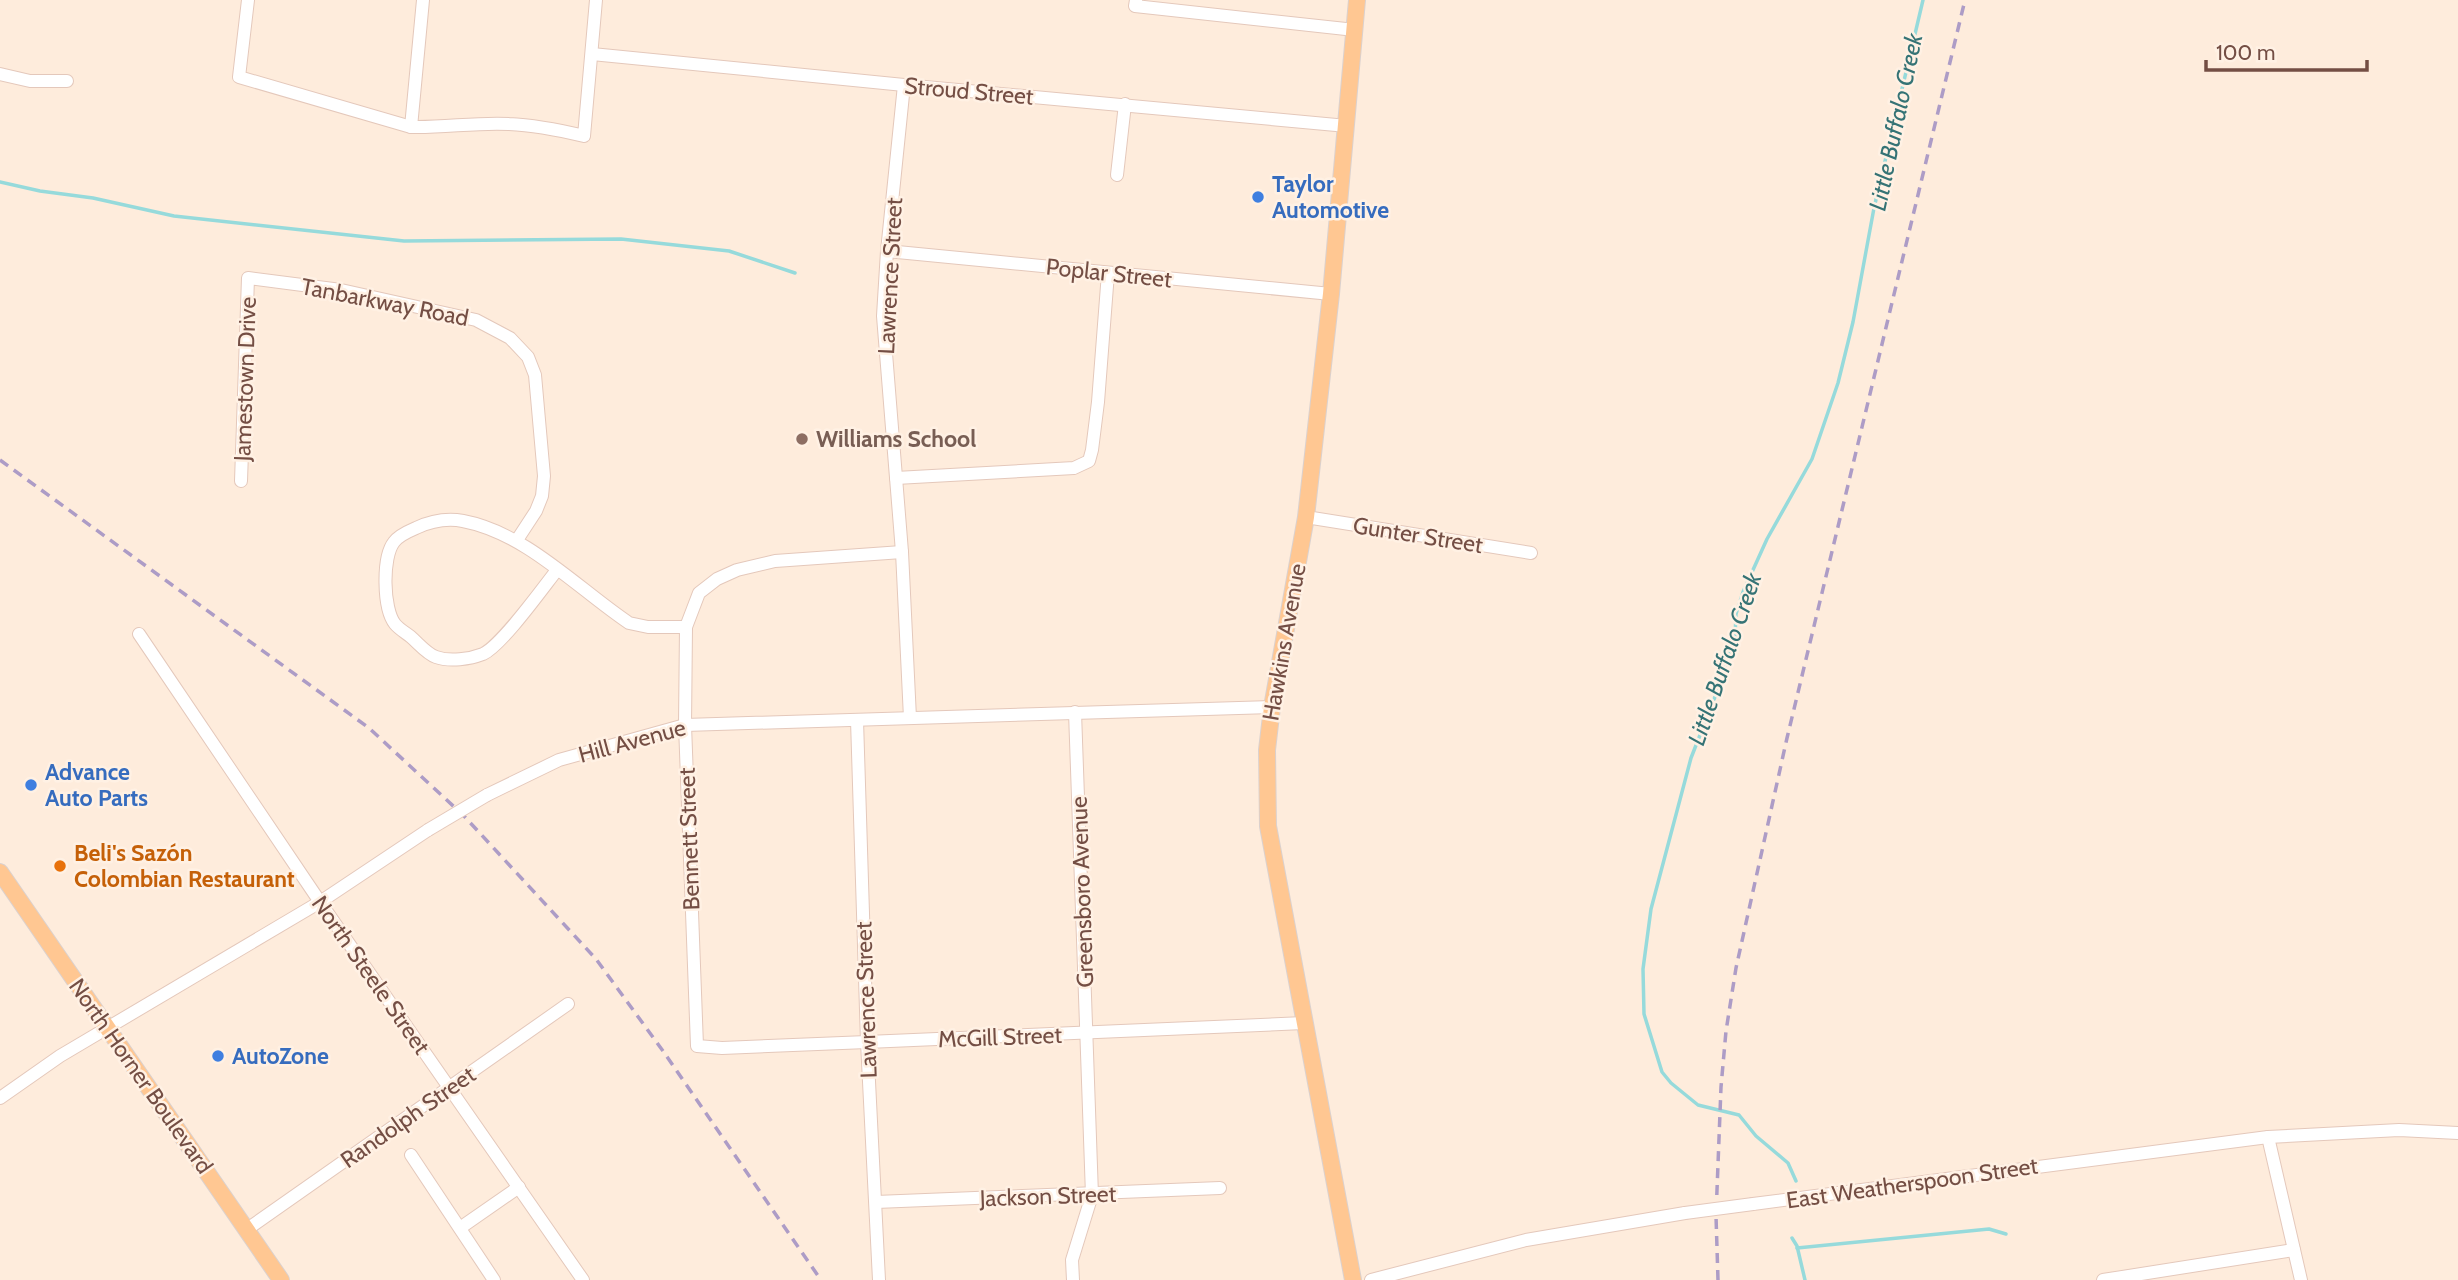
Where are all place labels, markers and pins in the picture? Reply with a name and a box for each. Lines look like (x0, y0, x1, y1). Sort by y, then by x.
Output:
place label: Taylor Automotive (1272, 170, 1389, 224)
marker: Taylor Automotive (1250, 189, 1266, 205)
place label: Williams School (816, 425, 976, 453)
marker: Williams School (794, 431, 810, 447)
place label: Advance Auto Parts (45, 758, 148, 812)
marker: Advance Auto Parts (23, 777, 39, 793)
place label: Beli's Sazón Colombian Restaurant (74, 839, 295, 893)
marker: Beli's Sazón Colombian Restaurant (52, 858, 68, 874)
place label: AutoZone (232, 1042, 329, 1070)
marker: AutoZone (210, 1048, 226, 1064)

